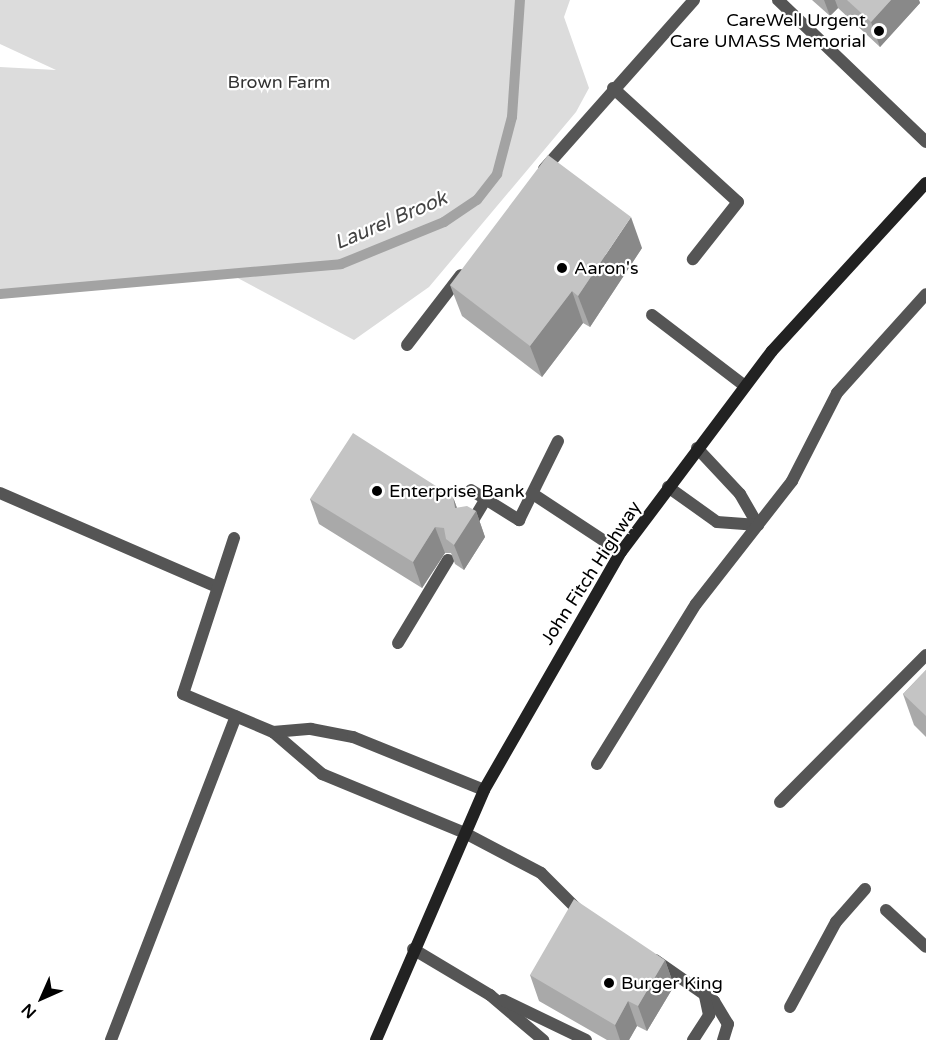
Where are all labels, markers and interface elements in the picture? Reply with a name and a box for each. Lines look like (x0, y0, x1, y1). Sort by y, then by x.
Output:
place label: CareWell Urgent Care UMASS Memorial (670, 10, 866, 52)
marker: CareWell Urgent Care UMASS Memorial (870, 22, 888, 40)
park label: Brown Farm (228, 71, 330, 93)
water label: Laurel Brook (331, 187, 451, 255)
place label: Aaron's (574, 257, 639, 279)
marker: Aaron's (555, 261, 569, 275)
place label: Enterprise Bank (389, 480, 525, 502)
marker: Enterprise Bank (370, 484, 384, 498)
street label: John Fitch Highway (536, 497, 646, 649)
north arrow (12, 968, 72, 1028)
place label: Burger King (621, 972, 723, 994)
marker: Burger King (602, 976, 616, 990)
text: N (18, 999, 41, 1022)

